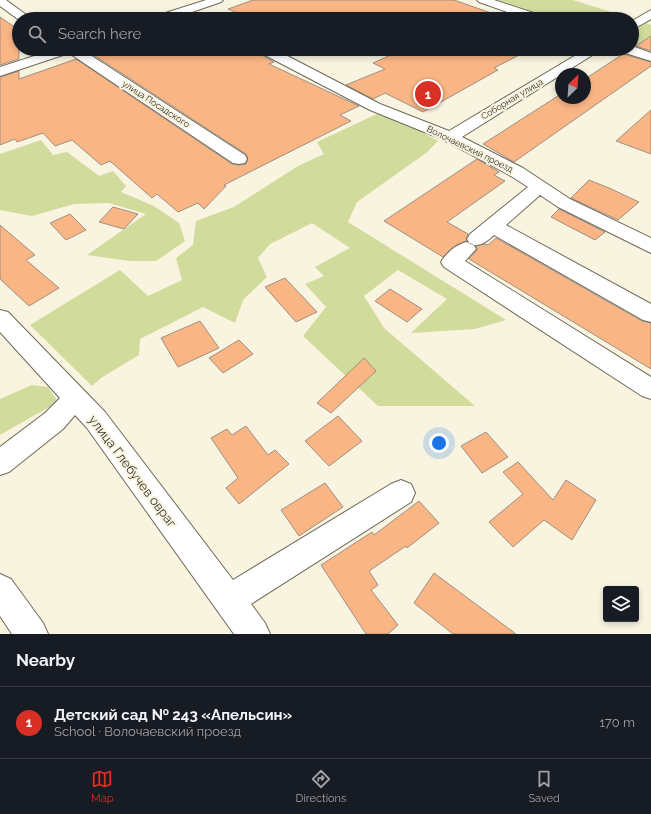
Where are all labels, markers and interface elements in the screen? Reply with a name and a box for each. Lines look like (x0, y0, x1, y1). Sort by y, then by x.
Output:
search box (12, 12, 639, 56)
icon: search (26, 23, 48, 45)
text: Search here (58, 25, 141, 43)
north arrow (555, 68, 591, 104)
street label: Соборная улица (479, 77, 545, 121)
street label: улица Посадского (120, 78, 192, 130)
pin: 1 (415, 79, 441, 109)
street label: Волочаевский проезд (425, 124, 515, 174)
street label: улица Глебучев овраг (86, 412, 180, 530)
your location (429, 433, 449, 453)
map controls (603, 586, 639, 622)
button: layers (603, 586, 639, 622)
text: Nearby (16, 650, 75, 670)
text: Детский сад № 243 «Апельсин» (54, 706, 292, 724)
text: 1 (26, 715, 32, 730)
text: 170 m (599, 715, 635, 730)
text: School · Волочаевский проезд (54, 724, 241, 739)
tab: Map (91, 768, 113, 805)
tab: Directions (296, 768, 346, 805)
tab: Saved (528, 768, 560, 805)

